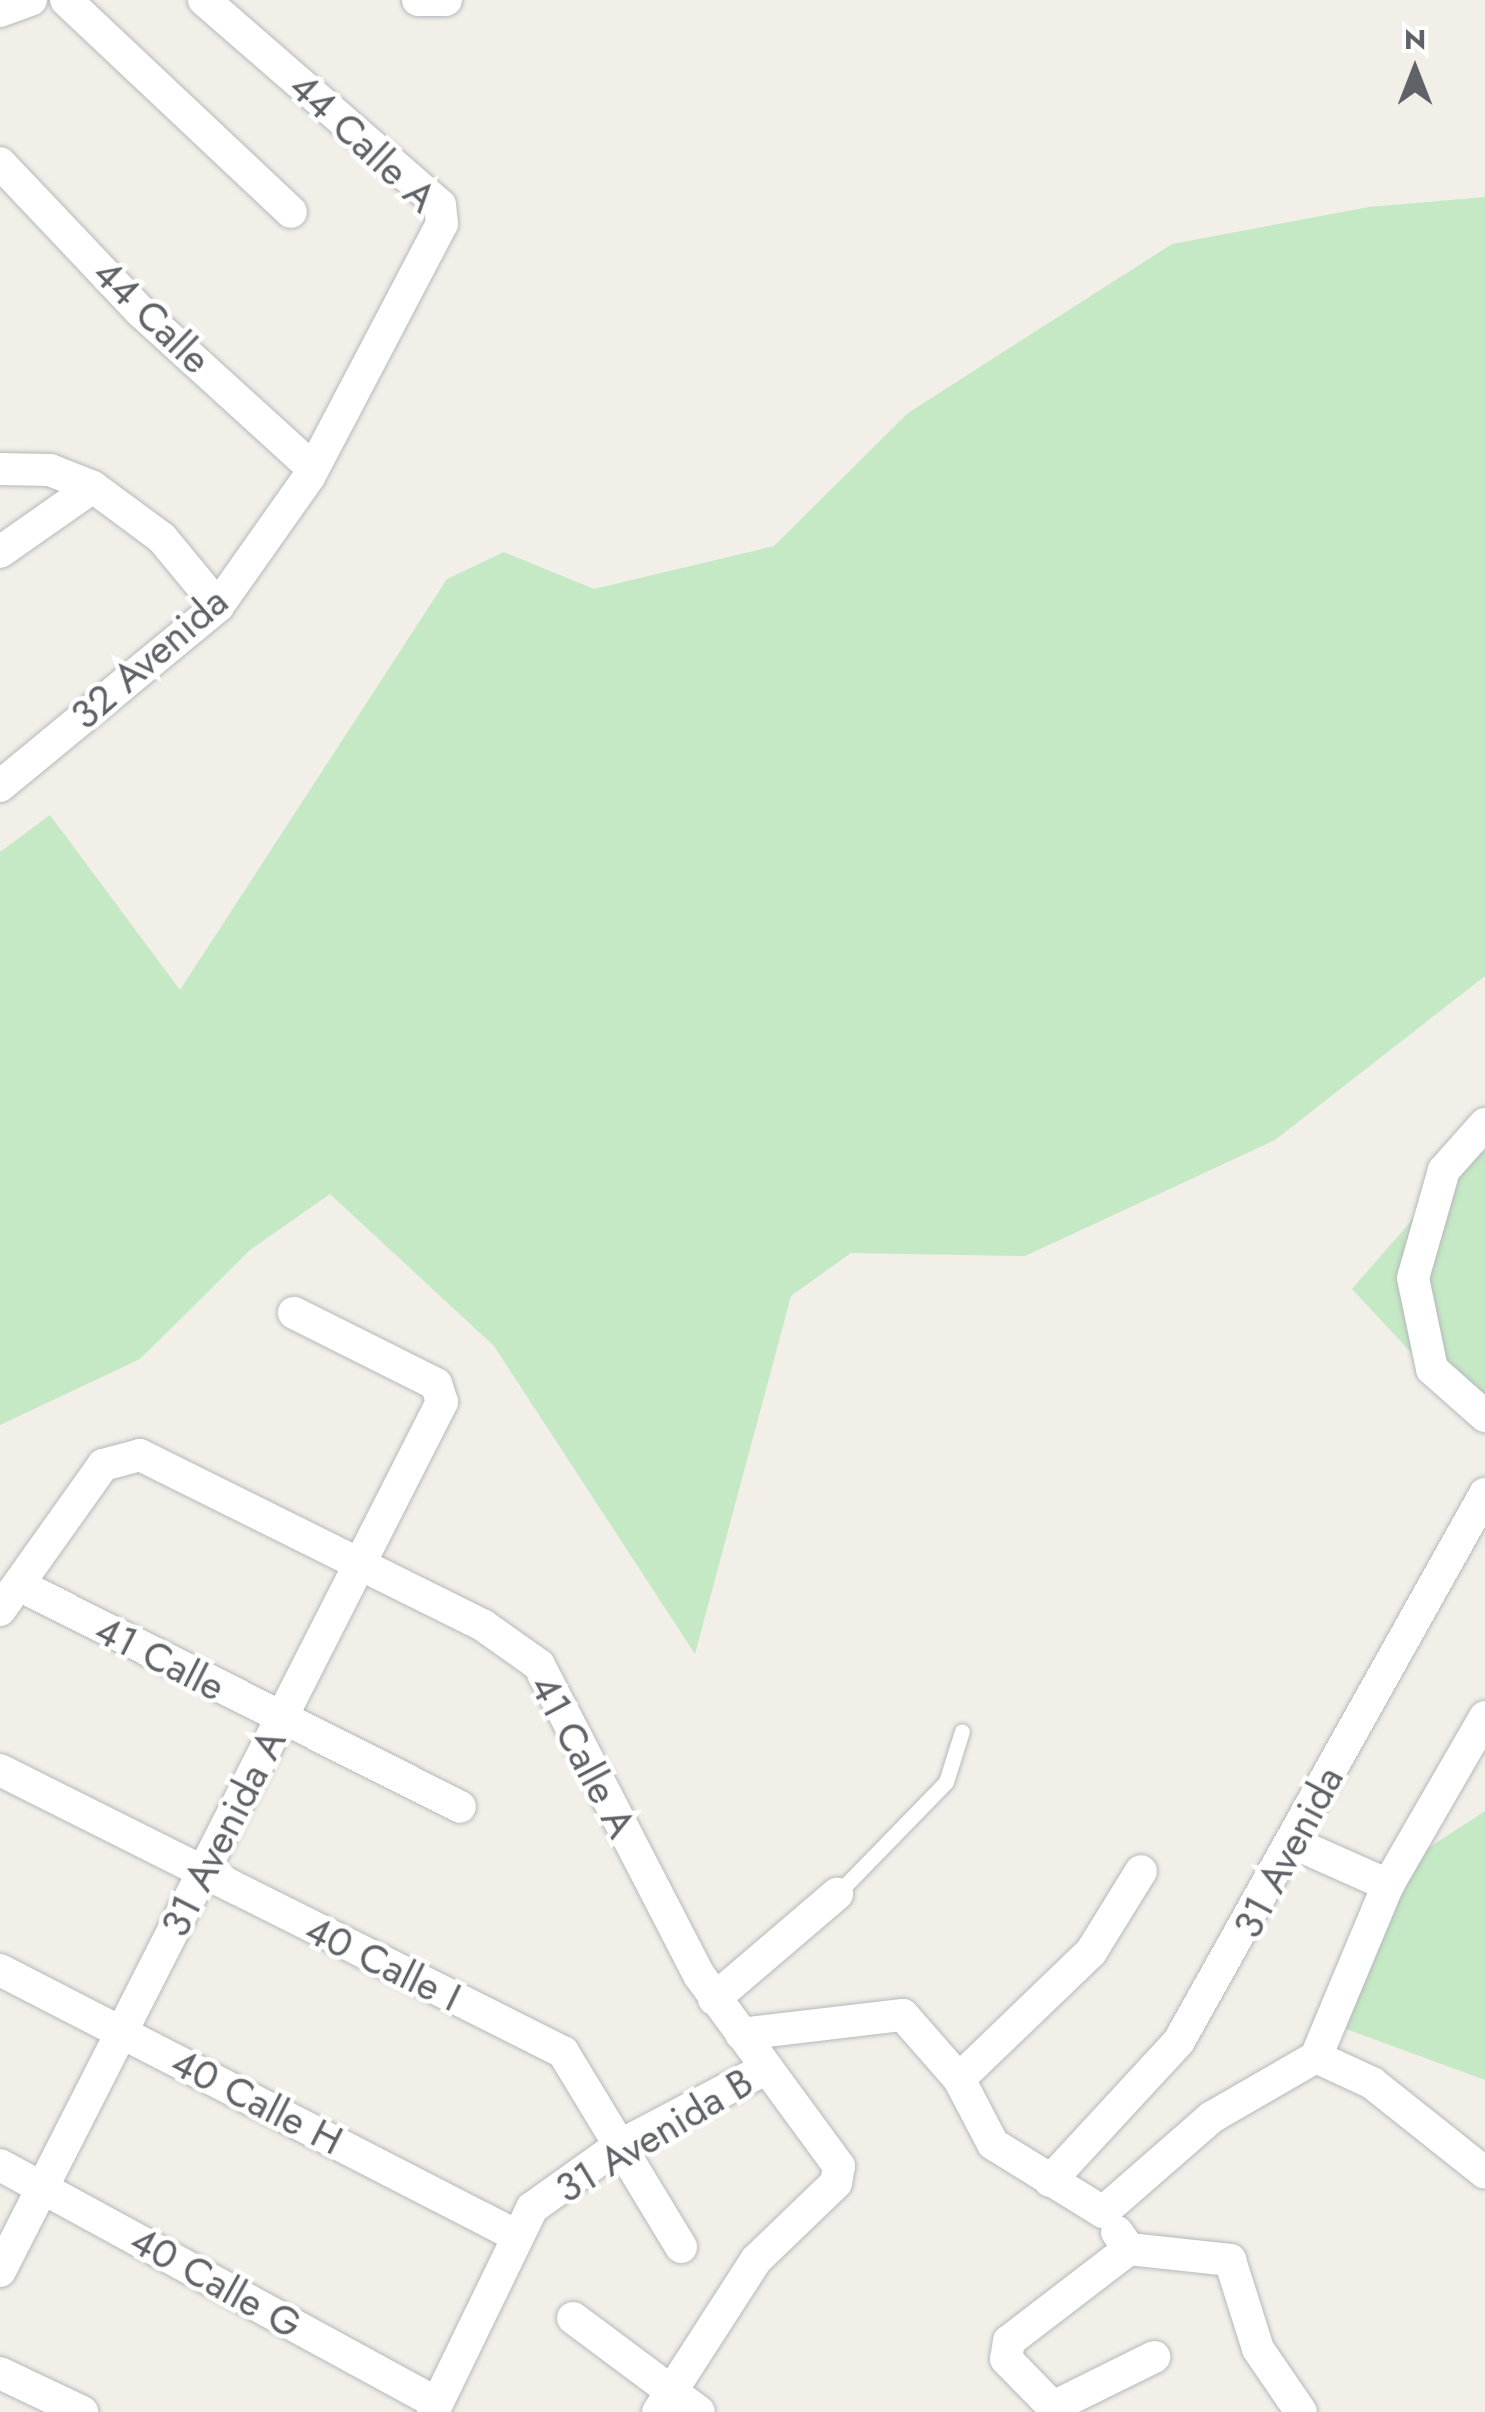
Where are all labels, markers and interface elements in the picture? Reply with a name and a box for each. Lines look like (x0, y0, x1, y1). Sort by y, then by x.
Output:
text: N (1404, 19, 1426, 60)
north arrow (1365, 20, 1465, 120)
street label: 44 Calle A (280, 62, 446, 222)
street label: 44 Calle (83, 249, 221, 383)
street label: 32 Avenida (61, 577, 237, 739)
street label: 41 Calle (87, 1605, 233, 1711)
street label: 41 Calle A (520, 1666, 646, 1846)
street label: 31 Avenida A (150, 1722, 296, 1944)
street label: 31 Avenida (1223, 1758, 1353, 1946)
street label: 40 Calle I (298, 1905, 468, 2021)
street label: 40 Calle H (163, 2037, 351, 2165)
street label: 31 Avenida B (547, 2057, 761, 2213)
street label: 40 Calle G (122, 2215, 310, 2349)

